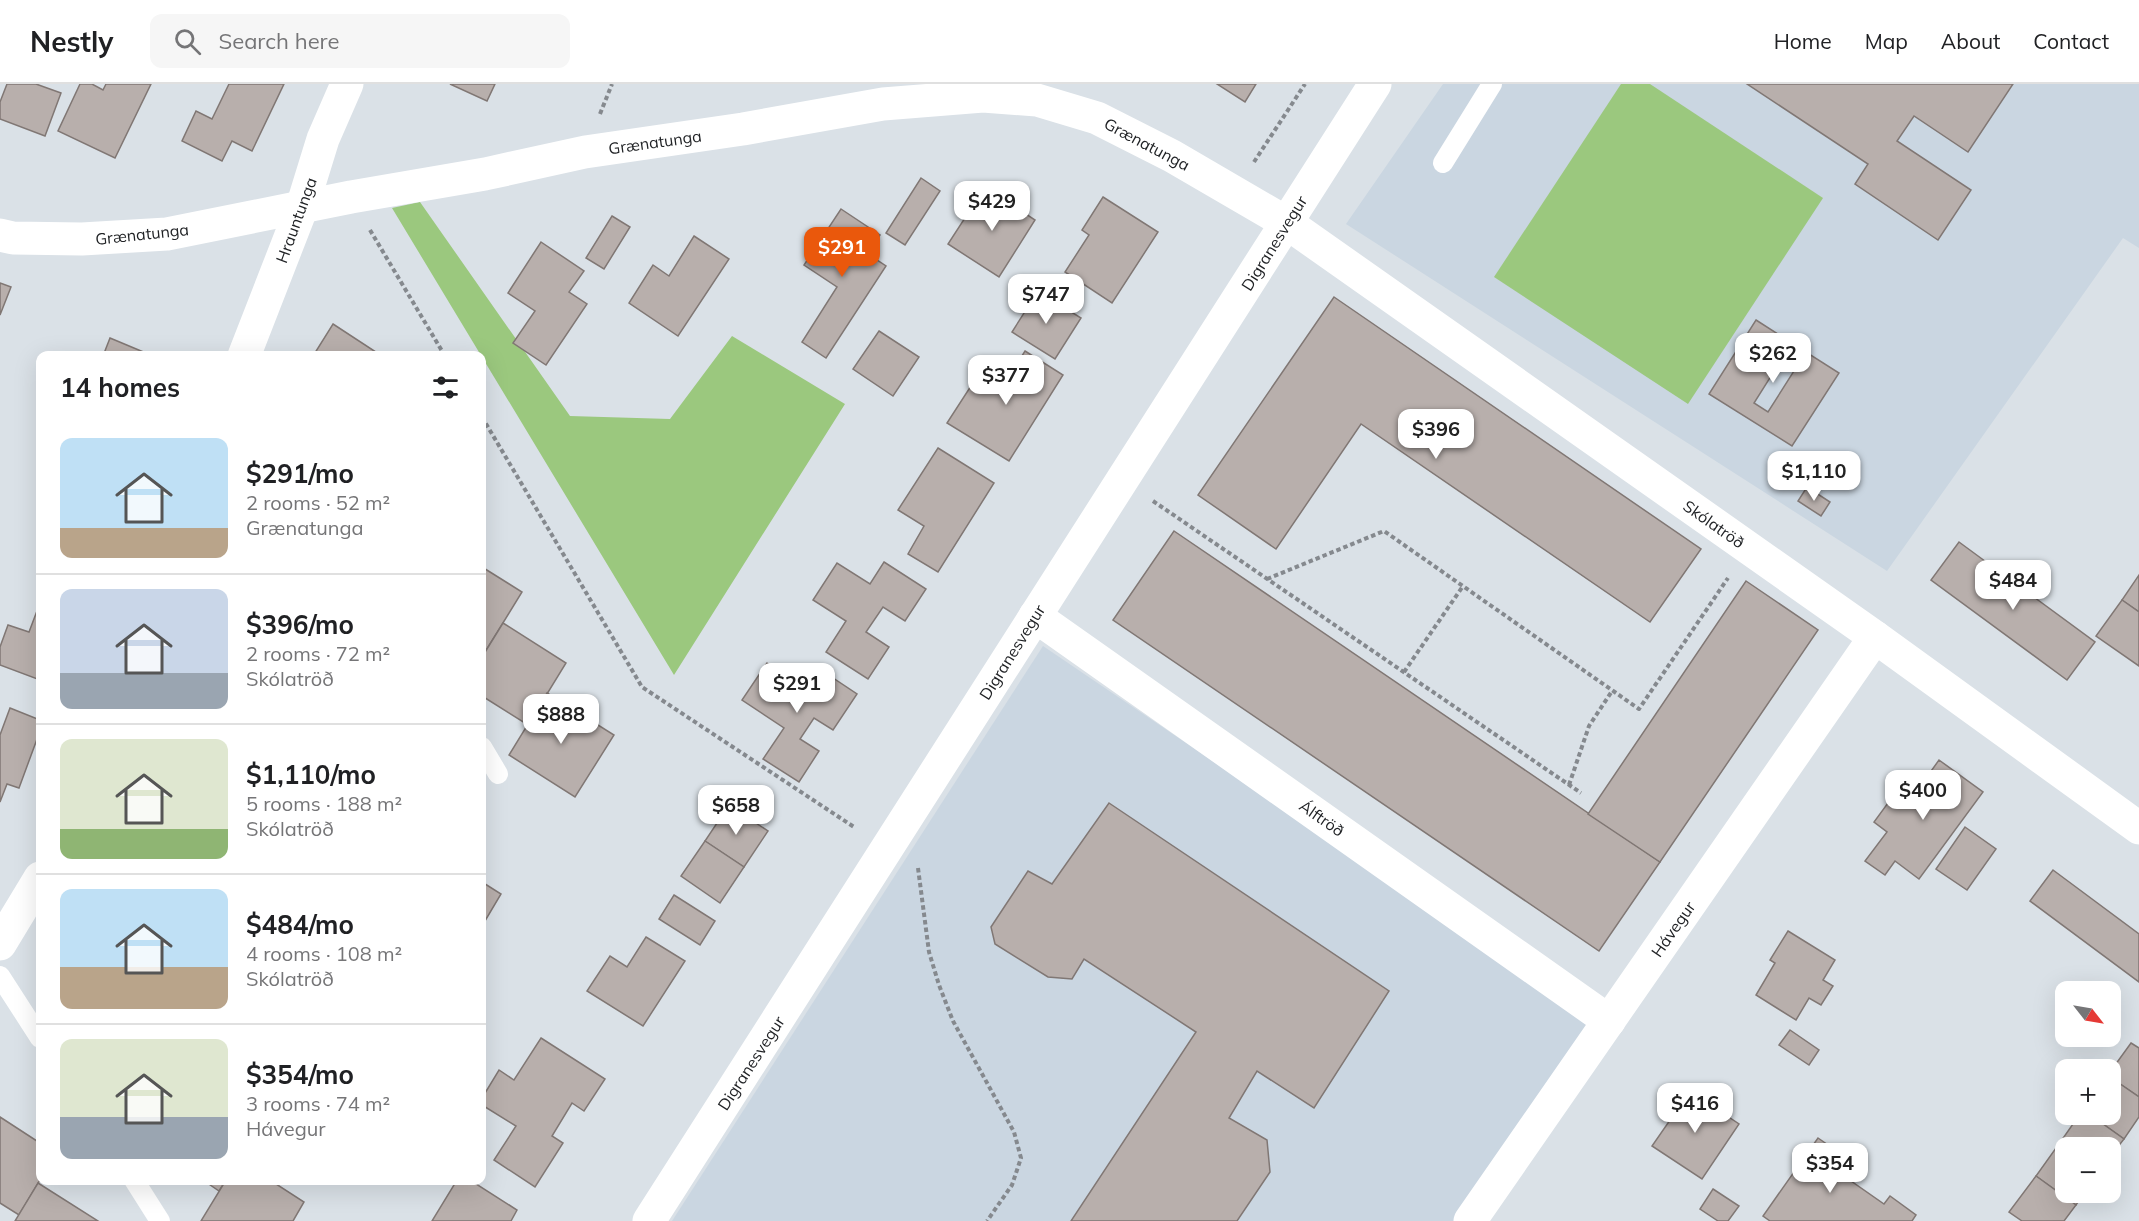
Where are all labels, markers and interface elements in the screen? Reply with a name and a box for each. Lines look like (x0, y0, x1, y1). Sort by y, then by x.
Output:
search box (150, 14, 570, 68)
text: Nestly (30, 24, 114, 59)
icon: search (171, 25, 204, 58)
text: Search here (219, 27, 339, 55)
text: Home (1774, 28, 1832, 54)
text: Map (1865, 28, 1908, 54)
text: About (1941, 28, 2000, 54)
text: Contact (2033, 28, 2109, 54)
street label: Grænatunga (1101, 113, 1193, 175)
street label: Grænatunga (607, 126, 703, 158)
street label: Hrauntunga (271, 174, 321, 266)
pin: $429 (956, 181, 1028, 232)
text: $429 (968, 188, 1016, 213)
street label: Digranesvegur (1237, 192, 1311, 294)
street label: Grænatunga (94, 219, 190, 249)
pin: $291 (806, 227, 878, 278)
text: $291 (818, 234, 866, 259)
pin: $747 (1010, 274, 1082, 325)
text: $747 (1022, 281, 1070, 306)
pin: $262 (1737, 333, 1809, 384)
text: $262 (1749, 340, 1797, 365)
pin: $377 (970, 355, 1042, 406)
text: $377 (982, 362, 1030, 387)
text: 14 homes (60, 371, 180, 404)
icon: filters (429, 371, 462, 404)
pin: $396 (1400, 409, 1472, 460)
text: $396 (1412, 416, 1460, 441)
pin: $1,110 (1765, 451, 1863, 502)
text: $291/mo (246, 457, 354, 490)
text: $1,110 (1782, 458, 1846, 483)
icon: home (108, 462, 180, 534)
text: 2 rooms · 52 m² (246, 490, 390, 515)
street label: Skólatröð (1680, 496, 1748, 552)
text: Grænatunga (246, 515, 363, 540)
pin: $484 (1977, 560, 2049, 611)
text: $484 (1989, 567, 2037, 592)
street label: Digranesvegur (975, 601, 1049, 703)
text: $396/mo (246, 608, 354, 641)
icon: home (108, 613, 180, 685)
text: 2 rooms · 72 m² (246, 641, 390, 666)
pin: $291 (761, 663, 833, 714)
text: Skólatröð (246, 666, 334, 691)
text: $291 (773, 670, 821, 695)
pin: $888 (525, 694, 597, 745)
text: $888 (537, 701, 585, 726)
text: $1,110/mo (246, 758, 376, 791)
icon: home (108, 763, 180, 835)
pin: $400 (1887, 770, 1959, 821)
text: $400 (1899, 777, 1947, 802)
pin: $658 (700, 785, 772, 836)
text: 5 rooms · 188 m² (246, 791, 402, 816)
text: $658 (712, 792, 760, 817)
street label: Álftröð (1296, 795, 1348, 841)
text: Skólatröð (246, 816, 334, 841)
street label: Hávegur (1647, 897, 1700, 961)
text: $484/mo (246, 908, 354, 941)
icon: home (108, 913, 180, 985)
text: 4 rooms · 108 m² (246, 941, 402, 966)
text: Skólatröð (246, 966, 334, 991)
north arrow (2055, 981, 2121, 1047)
map controls (2055, 981, 2121, 1203)
street label: Digranesvegur (713, 1012, 789, 1114)
text: $354/mo (246, 1058, 354, 1091)
button: + (2055, 1059, 2121, 1125)
icon: home (108, 1063, 180, 1135)
pin: $416 (1659, 1083, 1731, 1134)
text: $416 (1671, 1090, 1719, 1115)
text: 3 rooms · 74 m² (246, 1091, 390, 1116)
text: Hávegur (246, 1116, 326, 1141)
button: − (2055, 1137, 2121, 1203)
pin: $354 (1794, 1143, 1866, 1194)
text: $354 (1806, 1150, 1854, 1175)

